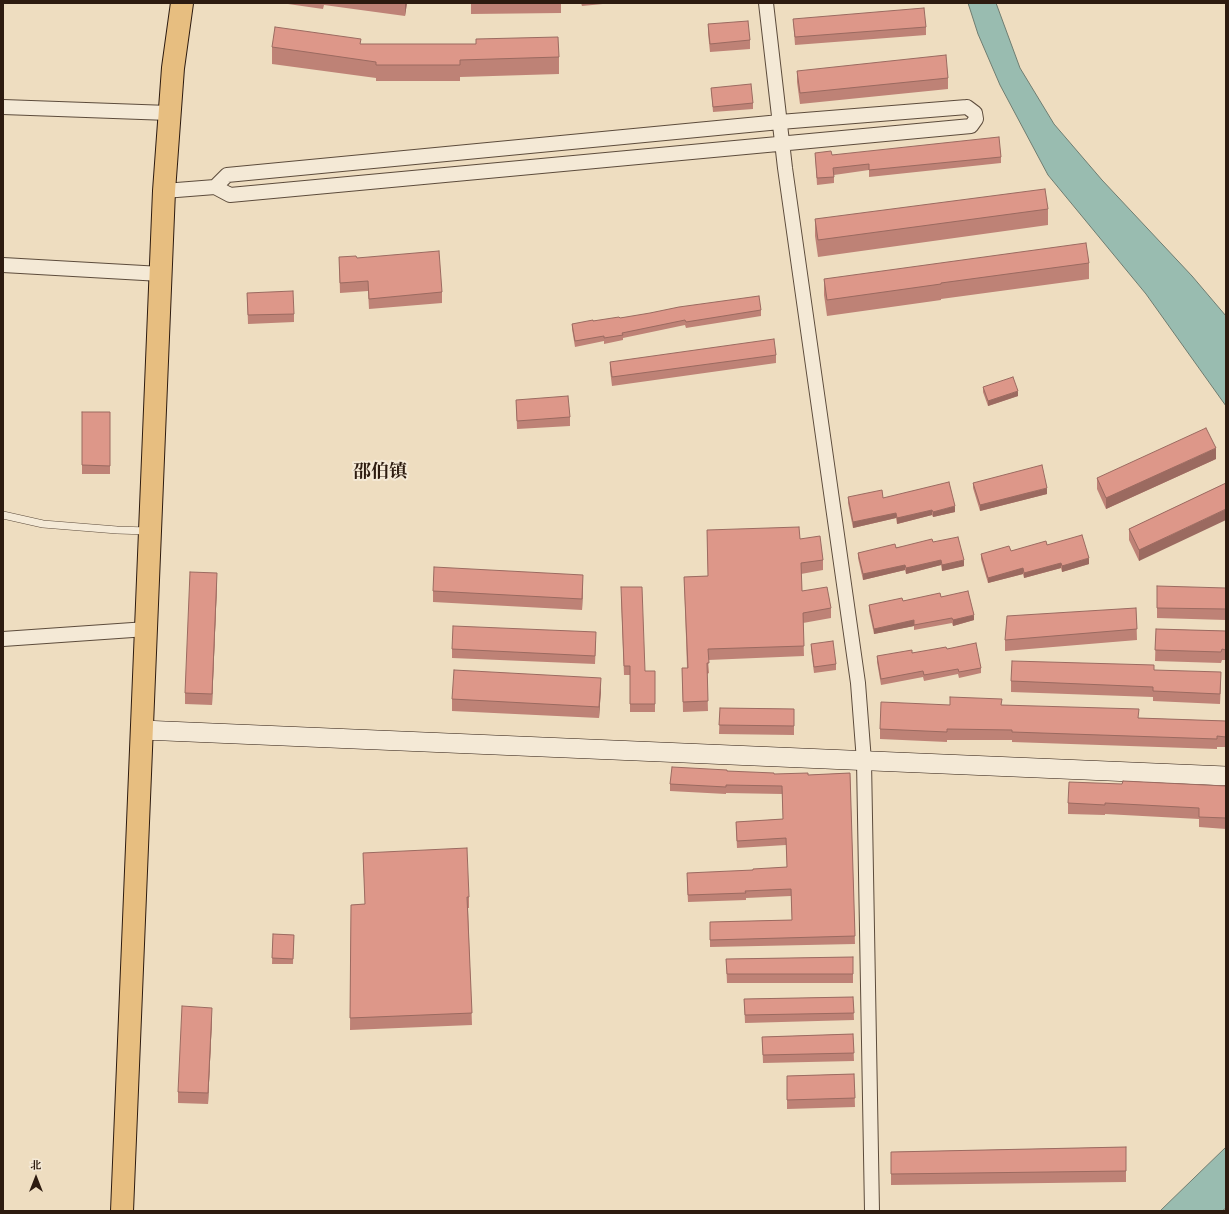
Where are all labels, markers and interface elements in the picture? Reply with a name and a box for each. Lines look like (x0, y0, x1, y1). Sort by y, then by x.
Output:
district label: 邵伯镇 (353, 462, 407, 484)
north arrow (16, 1158, 56, 1198)
text: 北 (31, 1159, 42, 1173)

